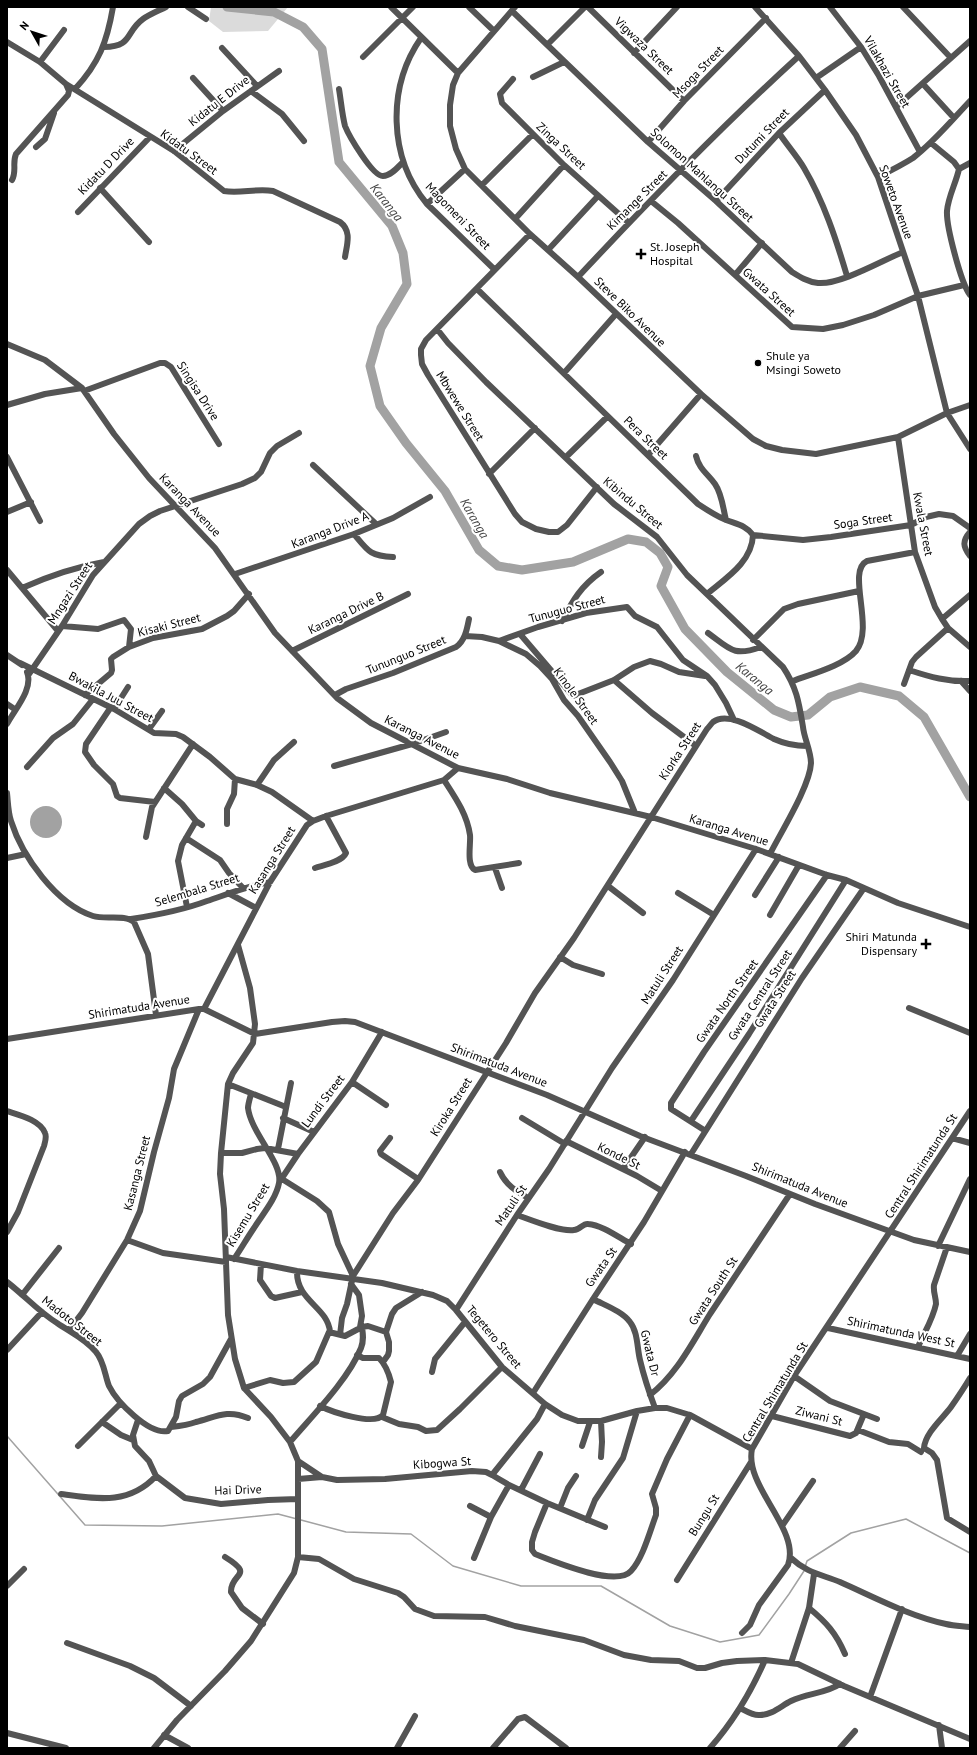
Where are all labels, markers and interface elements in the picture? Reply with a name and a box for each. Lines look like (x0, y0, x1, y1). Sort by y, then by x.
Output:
north arrow (12, 12, 52, 52)
street label: Vigwaza Street (611, 13, 677, 78)
text: N (17, 18, 32, 33)
street label: Vilakhazi Street (860, 32, 914, 110)
street label: Msoga Street (669, 42, 726, 101)
street label: Kidatu E Drive (185, 72, 252, 129)
street label: Dutumi Street (731, 105, 792, 167)
street label: Zinga Street (533, 119, 589, 172)
street label: Solomon Mahlangu Street (648, 124, 757, 225)
street label: Kidatu Street (158, 126, 221, 177)
street label: Kidatu D Drive (74, 134, 137, 198)
street label: Soweto Avenue (876, 163, 917, 241)
street label: Kimange Street (603, 166, 670, 233)
street label: Magomeni Street (422, 179, 494, 252)
water label: Karanga (366, 180, 407, 225)
place label: St. Joseph Hospital (650, 239, 700, 268)
marker: St. Joseph Hospital (635, 248, 647, 260)
street label: Gwata Street (740, 264, 799, 319)
street label: Steve Biko Avenue (591, 274, 669, 350)
place label: Shule ya Msingi Soweto (766, 348, 841, 377)
marker: Shule ya Msingi Soweto (753, 358, 763, 368)
street label: Singisa Drive (174, 359, 223, 423)
street label: Mbwewe Street (433, 368, 488, 443)
street label: Pera Street (621, 413, 672, 463)
street label: Karanga Avenue (156, 470, 224, 539)
street label: Kibindu Street (600, 473, 666, 532)
street label: Kwala Street (910, 491, 937, 557)
water label: Karanga (456, 495, 493, 542)
street label: Karanga Drive A (289, 508, 371, 551)
street label: Soga Street (833, 509, 893, 532)
street label: Mngazi Street (44, 559, 95, 627)
street label: Karanga Drive B (306, 588, 386, 637)
street label: Tunuguo Street (527, 591, 607, 626)
street label: Kisaki Street (136, 609, 202, 640)
street label: Tununguo Street (364, 632, 448, 677)
water label: Karanga (732, 658, 778, 699)
street label: Kinole Street (551, 664, 602, 727)
street label: Bwakila Juu Street (66, 668, 156, 725)
street label: Karanga Avenue (382, 711, 462, 762)
street label: Kiorka Street (655, 719, 704, 783)
street label: Karanga Avenue (688, 810, 771, 849)
street label: Kasanga Street (245, 823, 298, 896)
street label: Selembala Street (153, 870, 241, 909)
place label: Shiri Matunda Dispensary (845, 929, 917, 958)
marker: Shiri Matunda Dispensary (920, 938, 932, 950)
street label: Matuli Street (637, 943, 686, 1007)
street label: Gwata Central Street (724, 946, 795, 1043)
street label: Gwata North Street (692, 956, 761, 1045)
street label: Gwata Street (750, 967, 799, 1030)
street label: Shirimatuda Avenue (87, 991, 191, 1022)
street label: Shirimatuda Avenue (449, 1039, 550, 1090)
street label: Lundi Street (298, 1071, 347, 1130)
street label: Kiroka Street (427, 1075, 475, 1139)
street label: Central Shirimatunda St (881, 1110, 960, 1221)
street label: Kasanga Street (120, 1134, 153, 1212)
street label: Konde St (595, 1139, 643, 1172)
street label: Shirimatuda Avenue (750, 1158, 850, 1211)
street label: Kisemu Street (223, 1180, 272, 1249)
street label: Matuli St (491, 1181, 530, 1228)
street label: Gwata St (581, 1244, 620, 1290)
street label: Gwata South St (685, 1254, 740, 1328)
street label: Madoto Street (39, 1292, 106, 1349)
street label: Tegetero Street (464, 1302, 525, 1371)
street label: Shirimatunda West St (846, 1313, 956, 1350)
street label: Gwata Dr (637, 1328, 663, 1378)
street label: Central Shimatunda St (739, 1339, 811, 1445)
street label: Ziwani St (794, 1402, 844, 1429)
street label: Kibogwa St (412, 1453, 472, 1472)
street label: Hai Drive (214, 1481, 262, 1498)
street label: Bungu St (685, 1491, 722, 1538)

